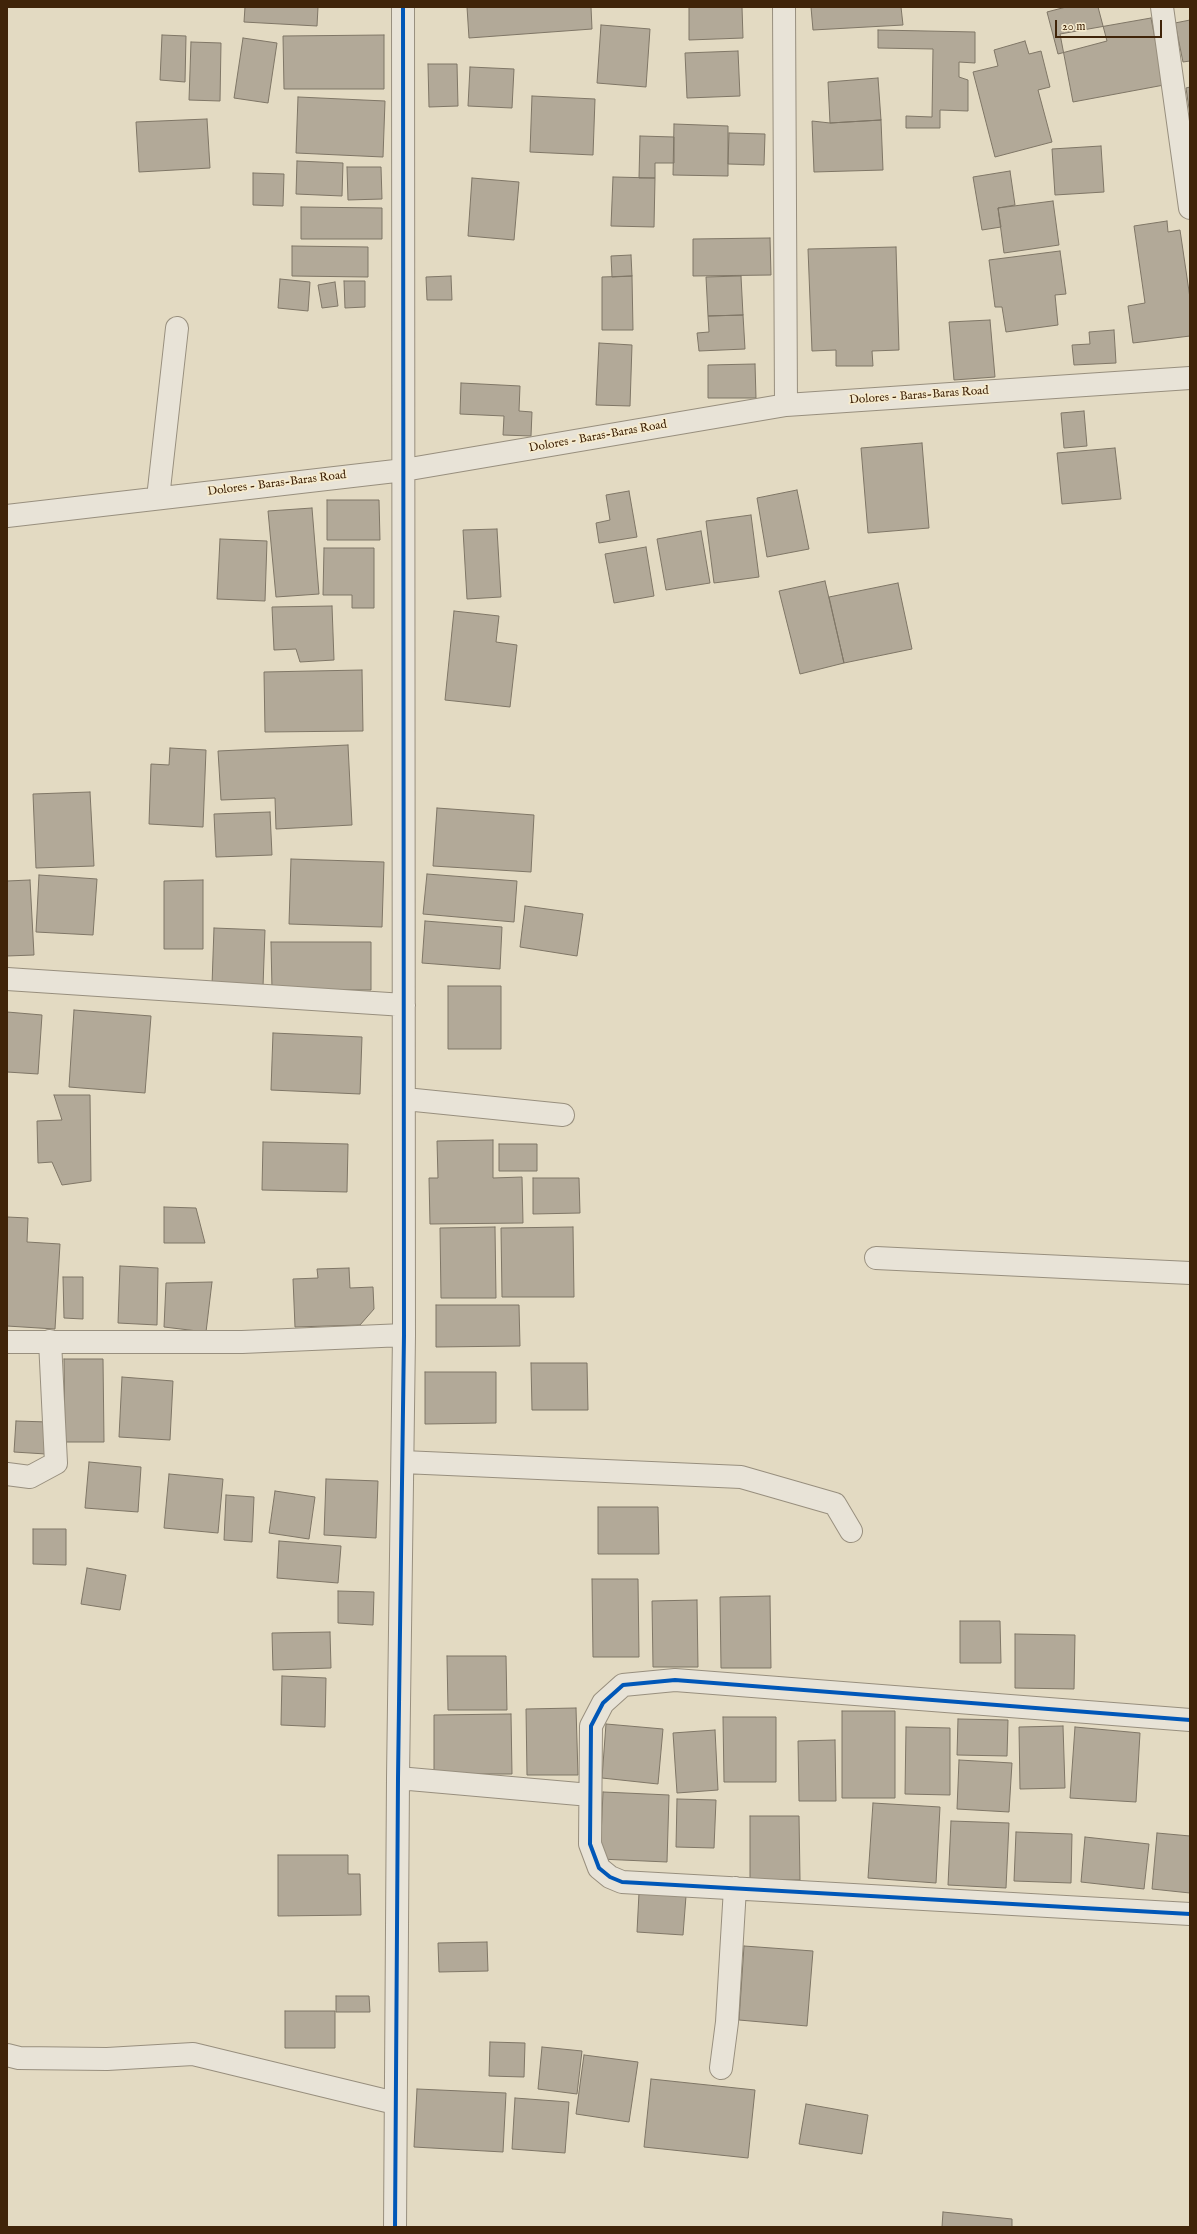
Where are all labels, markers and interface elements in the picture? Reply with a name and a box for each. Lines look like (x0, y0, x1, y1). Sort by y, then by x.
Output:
scale bar (1057, 12, 1164, 38)
text: 20 m (1062, 19, 1085, 34)
street label: Dolores - Baras-Baras Road (849, 384, 989, 408)
street label: Dolores - Baras-Baras Road (528, 418, 668, 456)
street label: Dolores - Baras-Baras Road (207, 468, 347, 500)

